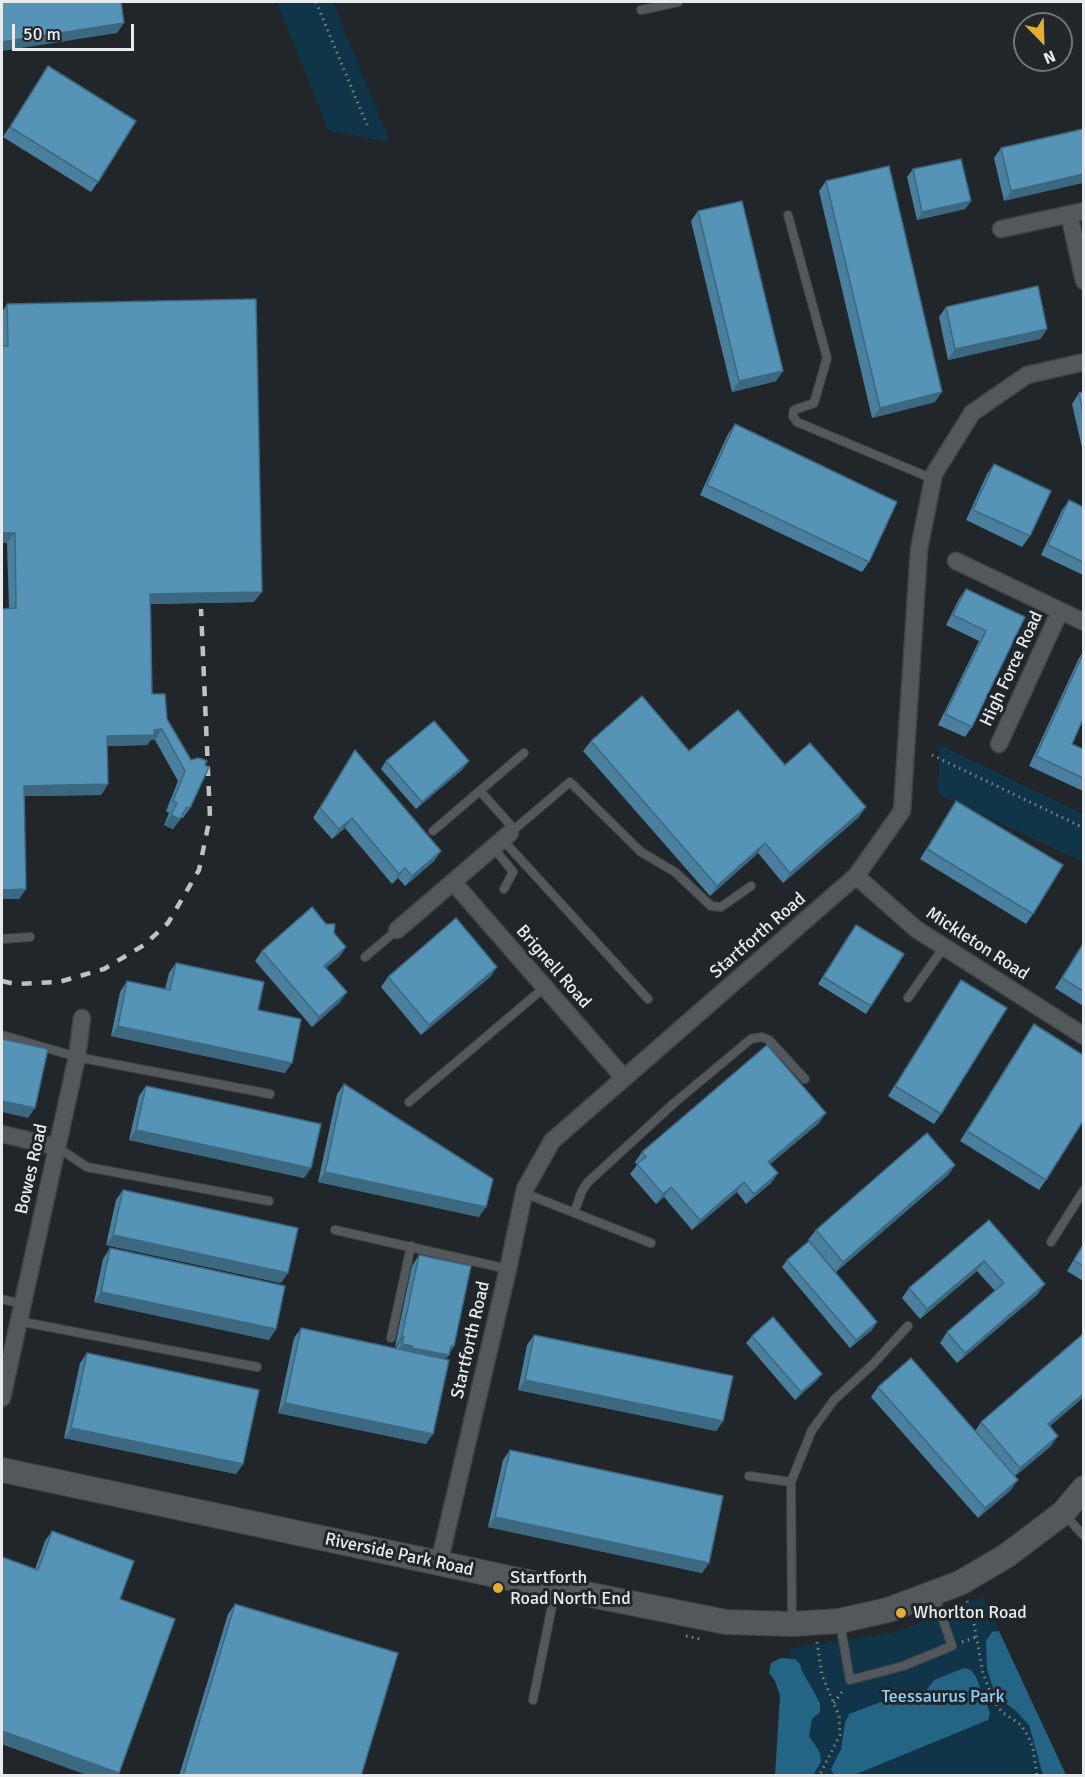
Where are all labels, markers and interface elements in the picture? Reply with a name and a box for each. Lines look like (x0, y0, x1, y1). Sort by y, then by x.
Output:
scale bar (15, 12, 136, 50)
north arrow (1013, 12, 1073, 72)
text: 50 m (23, 23, 61, 45)
text: N (1040, 45, 1058, 68)
street label: High Force Road (976, 608, 1048, 730)
street label: Startforth Road (706, 889, 810, 983)
street label: Mickleton Road (921, 903, 1033, 985)
street label: Brignell Road (511, 921, 595, 1013)
street label: Bowes Road (11, 1122, 53, 1216)
street label: Startforth Road (447, 1279, 495, 1401)
street label: Riverside Park Road (323, 1529, 475, 1581)
place label: Startforth Road North End (510, 1567, 631, 1610)
marker: Startforth Road North End (491, 1581, 505, 1595)
place label: Whorlton Road (913, 1602, 1027, 1624)
marker: Whorlton Road (894, 1606, 908, 1620)
park label: Teessaurus Park (882, 1686, 1004, 1708)

